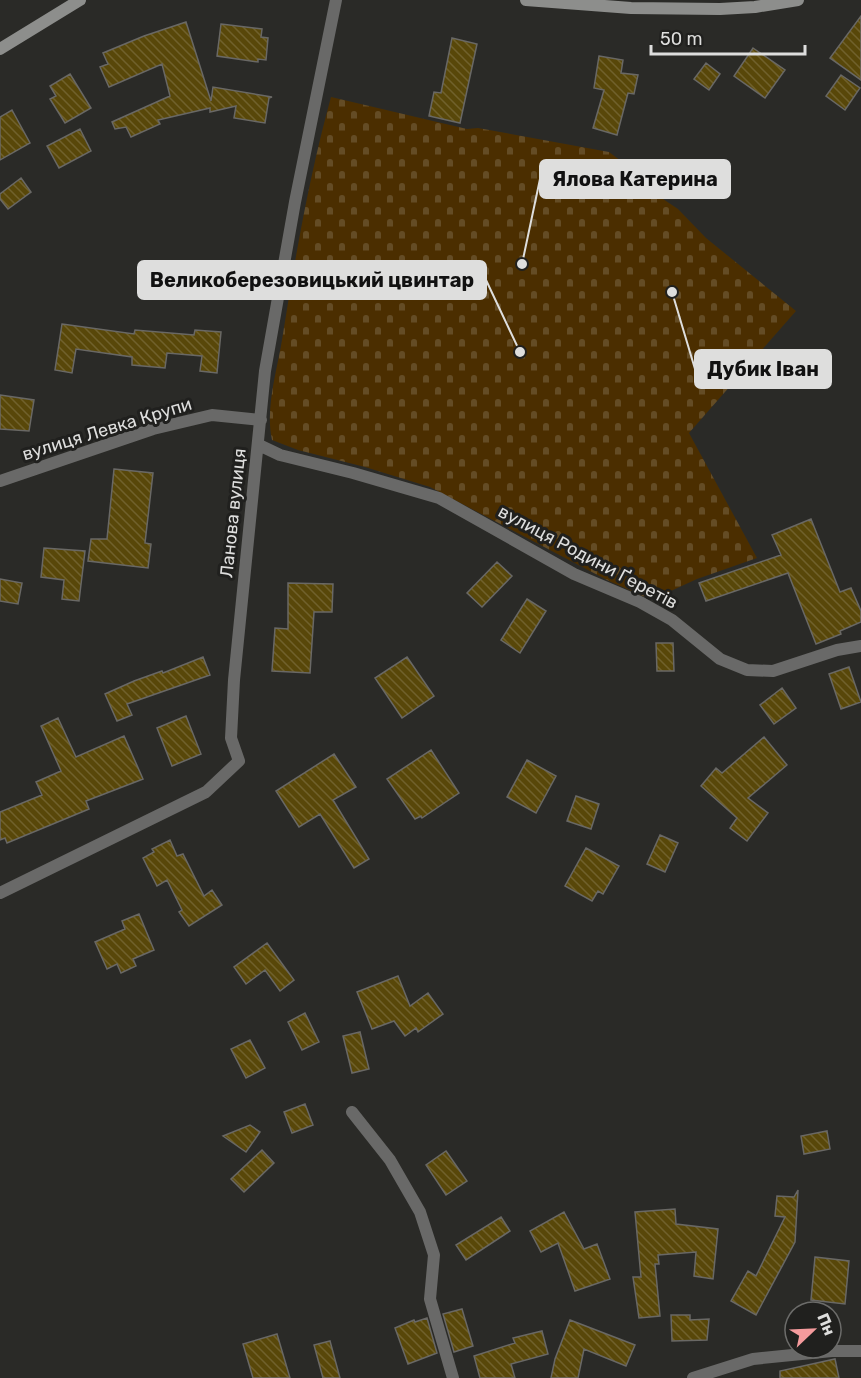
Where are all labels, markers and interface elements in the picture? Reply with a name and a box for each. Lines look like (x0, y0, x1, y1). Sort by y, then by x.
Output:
scale bar (651, 18, 806, 56)
text: 50 m (660, 28, 703, 50)
callout: Ялова Катерина (540, 160, 730, 198)
text: Ялова Катерина (552, 167, 718, 191)
callout: Великоберезовицький цвинтар (138, 261, 486, 299)
text: Великоберезовицький цвинтар (150, 268, 474, 292)
callout: Дубик Іван (695, 350, 831, 388)
text: Дубик Іван (707, 357, 819, 381)
street label: вулиця Левка Крупи (19, 393, 195, 465)
street label: Ланова вулиця (215, 447, 251, 579)
street label: вулиця Родини Ґеретів (494, 500, 682, 614)
north arrow (783, 1300, 843, 1360)
text: Пн (813, 1310, 839, 1338)

